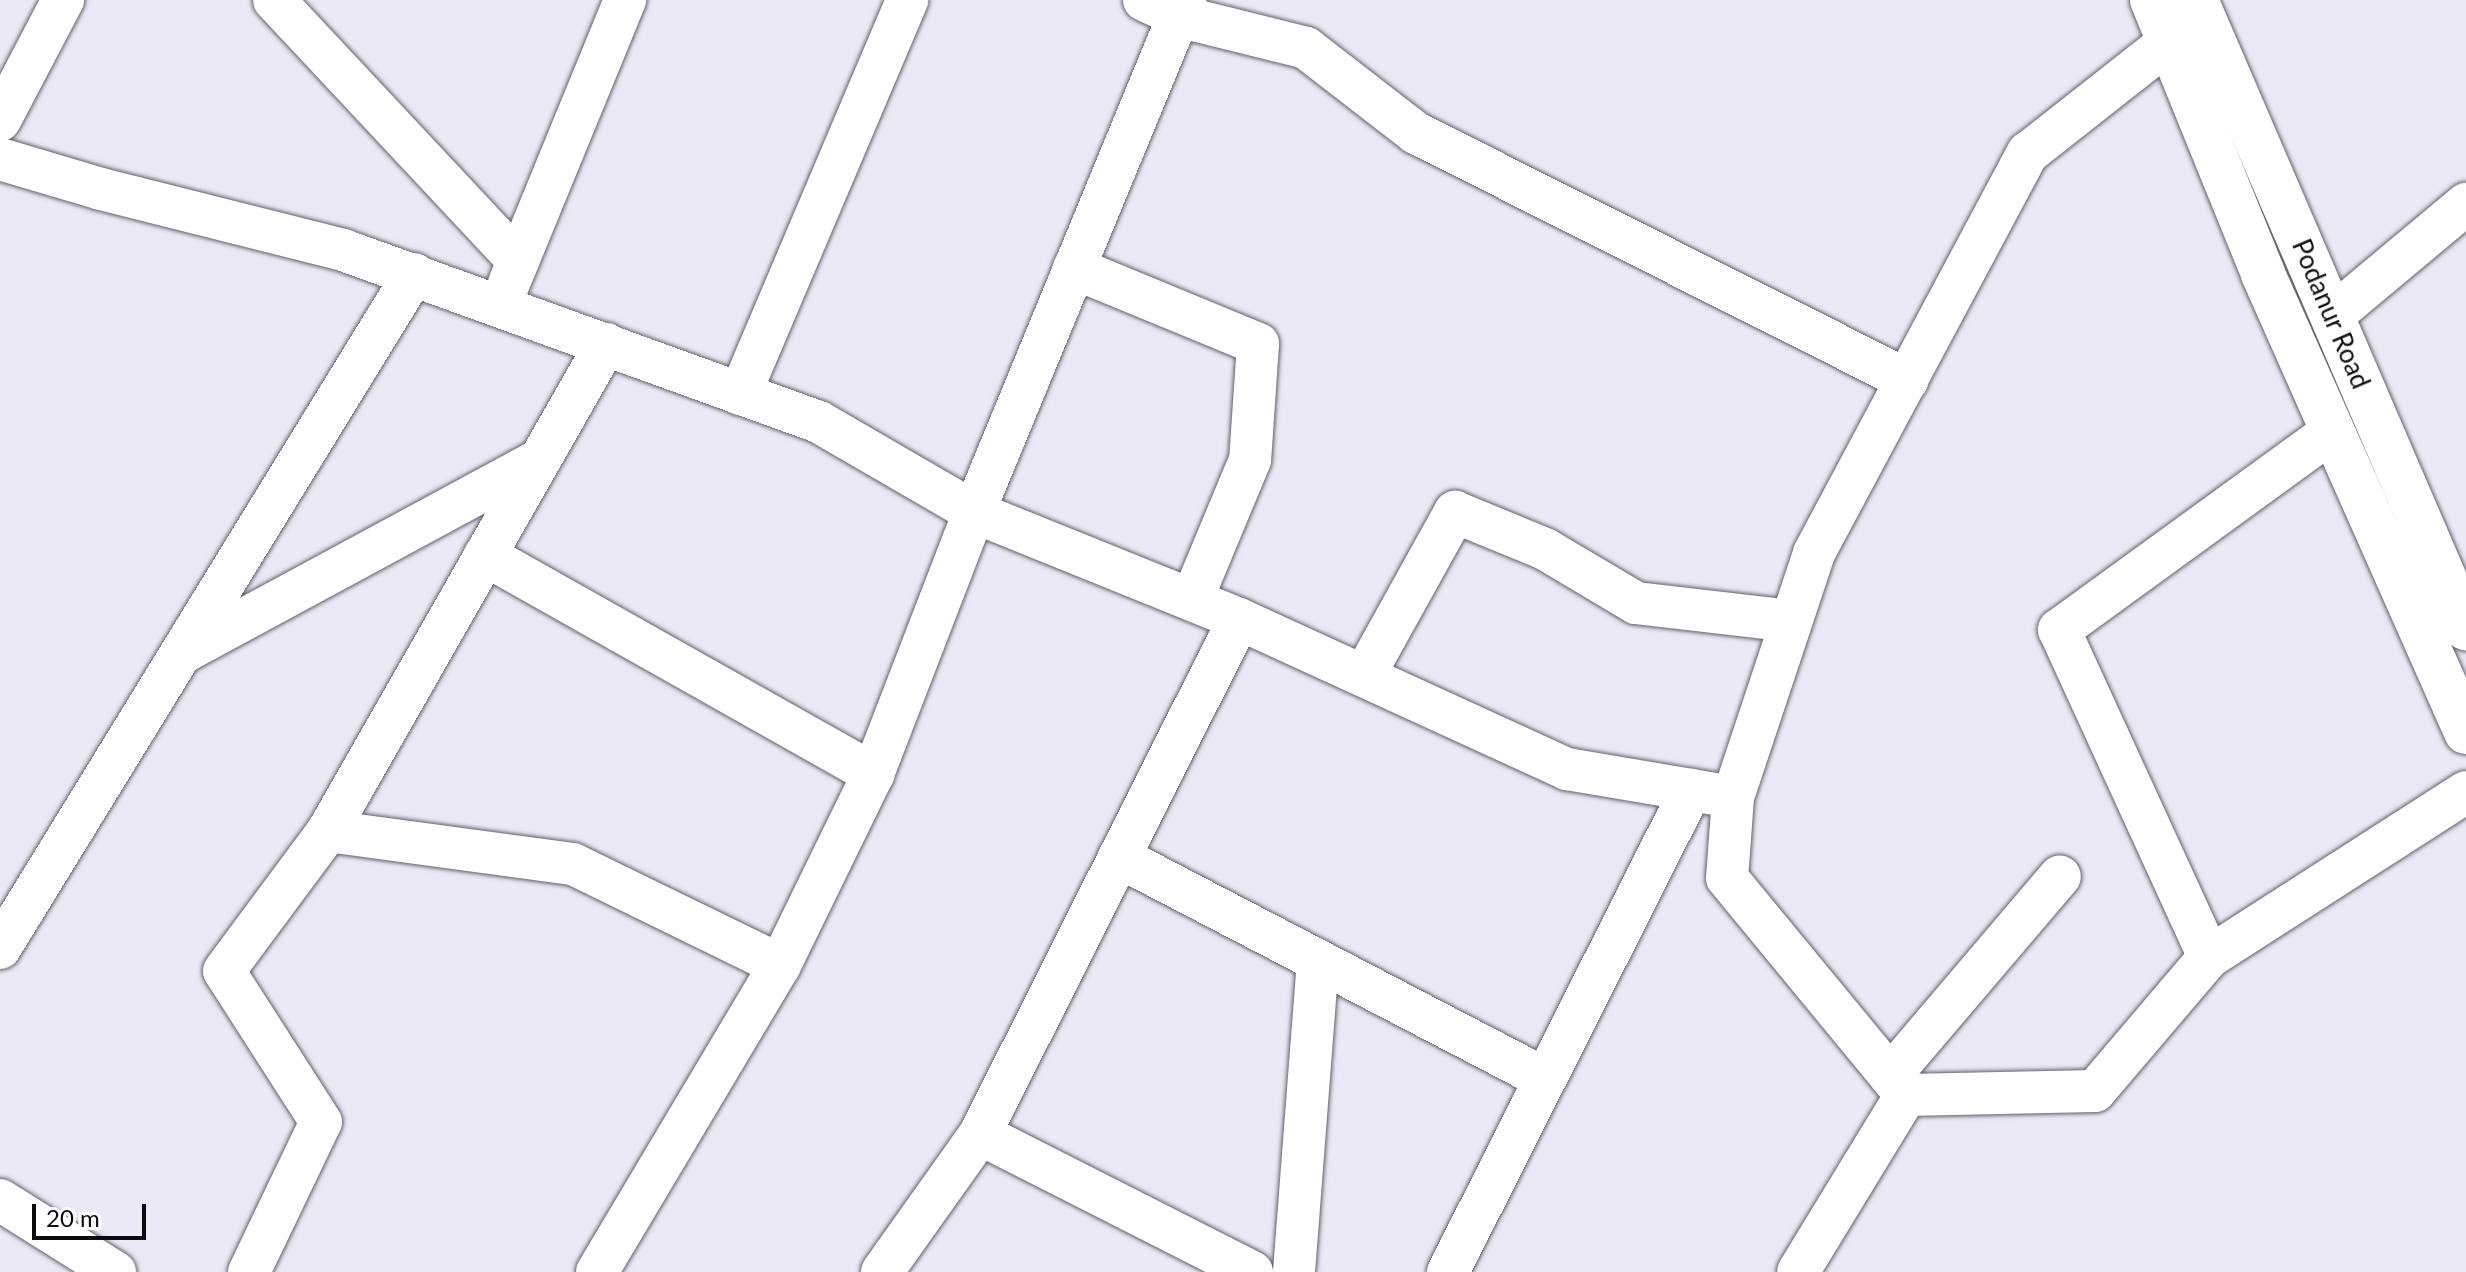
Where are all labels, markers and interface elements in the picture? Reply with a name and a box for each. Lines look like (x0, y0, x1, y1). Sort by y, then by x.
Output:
street label: Podanur Road (2285, 234, 2377, 394)
scale bar (36, 1188, 150, 1238)
text: 20 m (46, 1203, 100, 1232)

